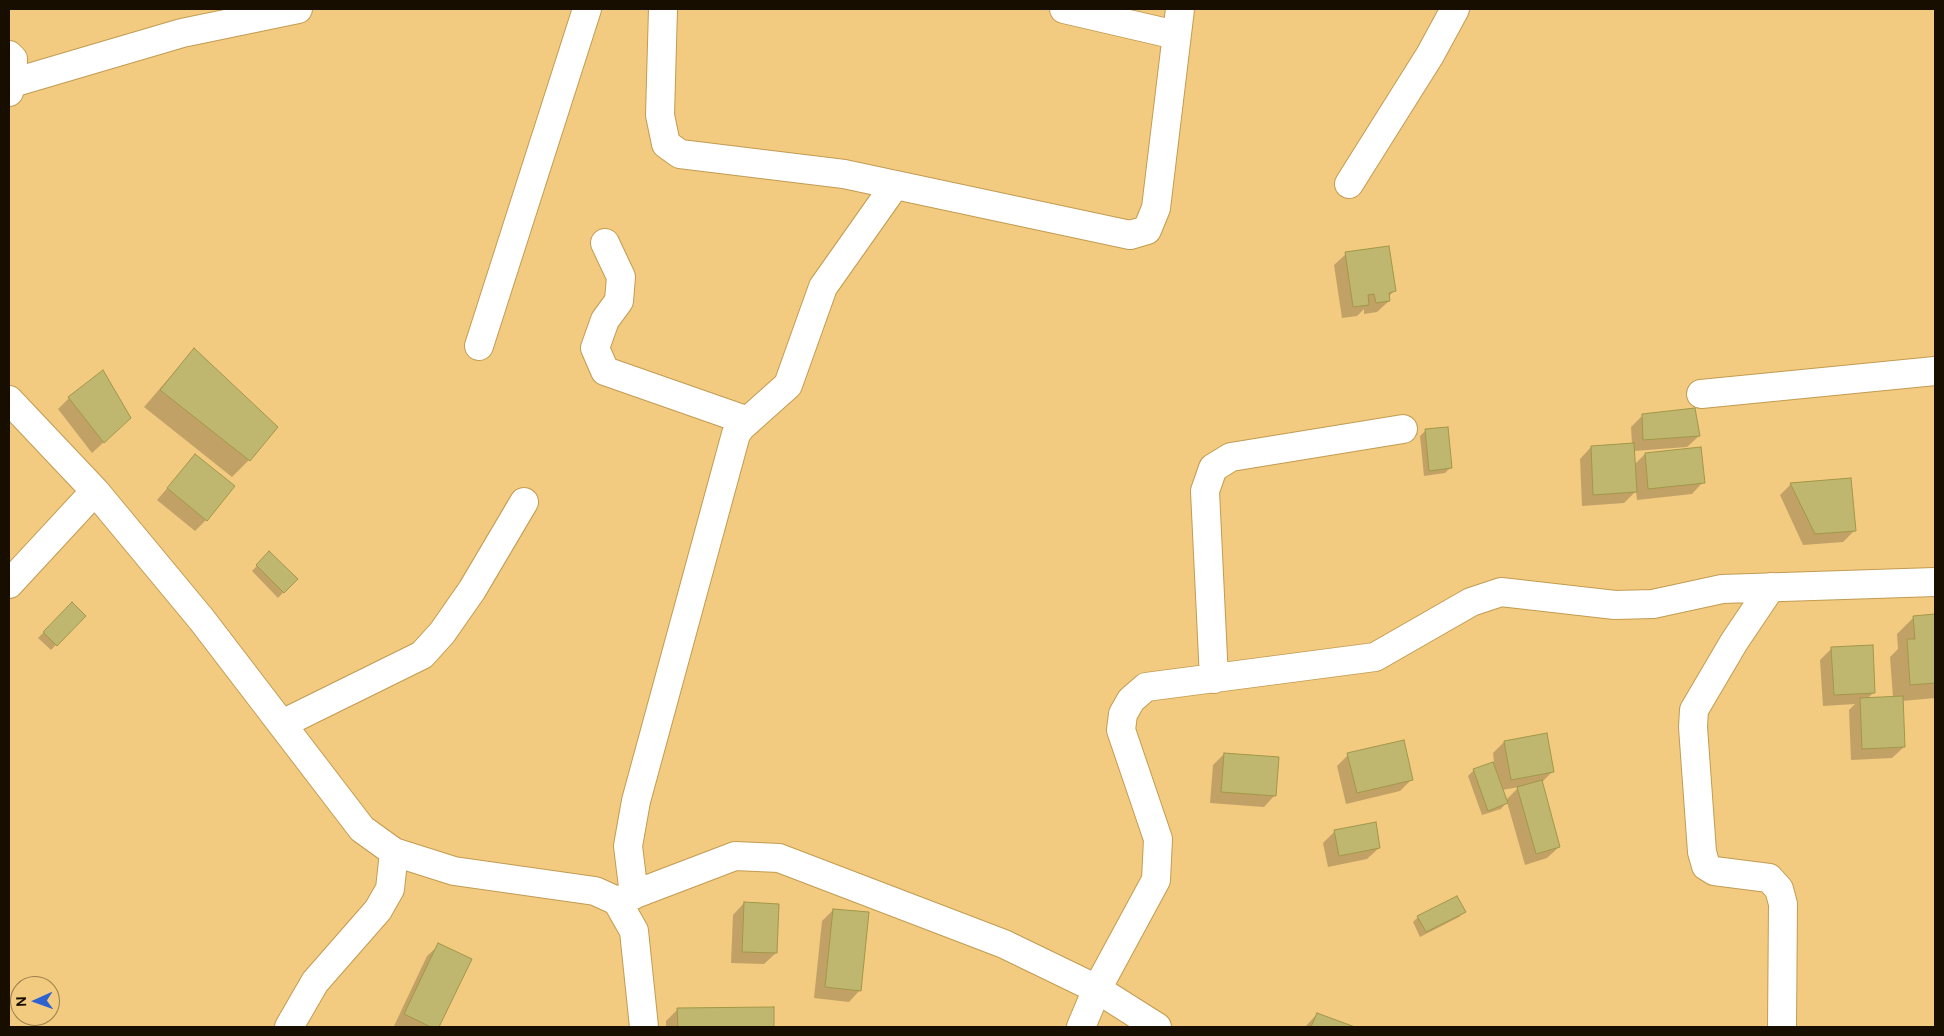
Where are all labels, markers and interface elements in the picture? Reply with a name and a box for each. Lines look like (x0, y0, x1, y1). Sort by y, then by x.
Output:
north arrow (10, 976, 60, 1026)
text: N (12, 996, 30, 1007)

